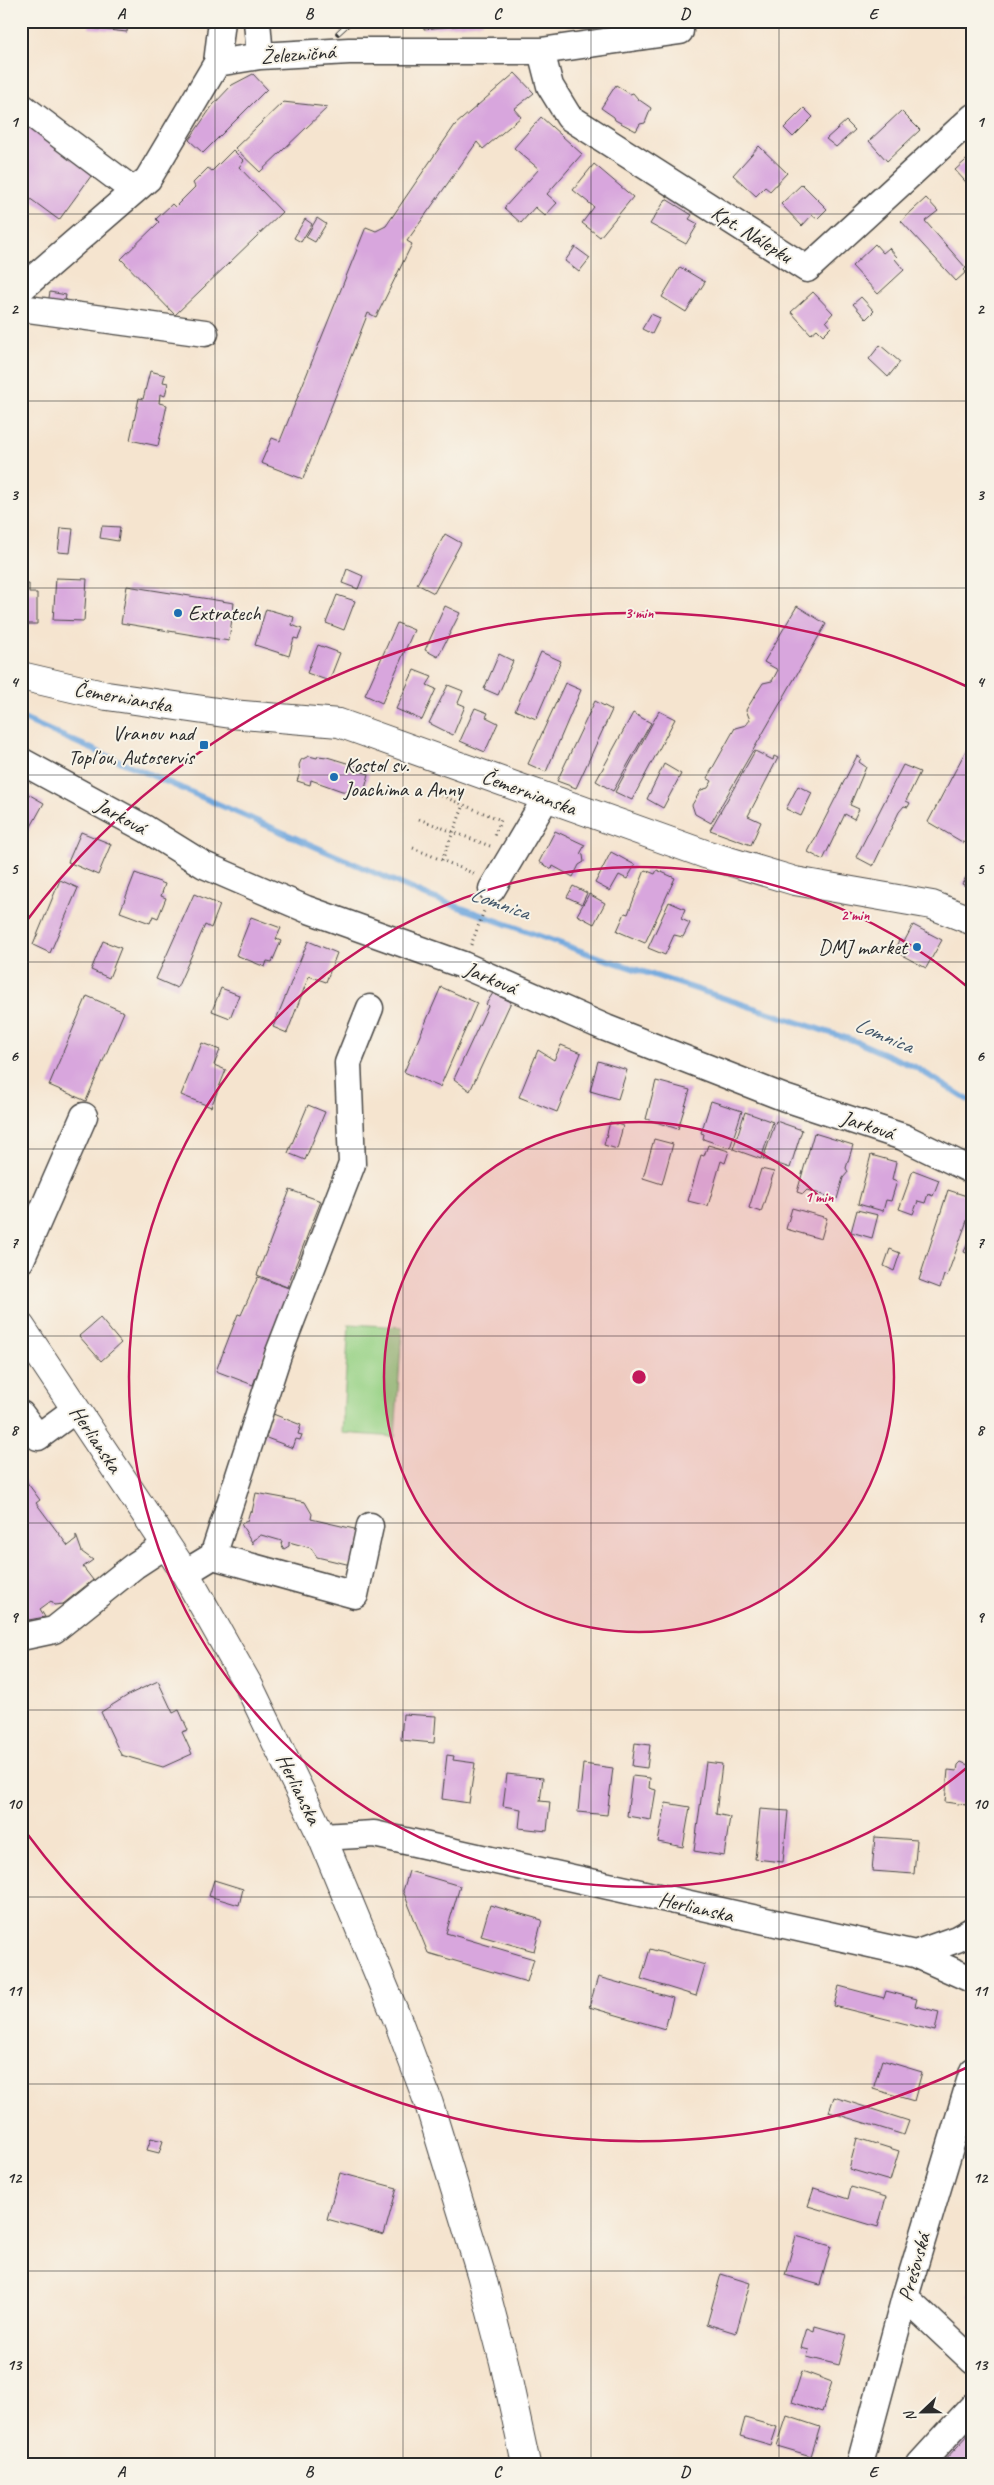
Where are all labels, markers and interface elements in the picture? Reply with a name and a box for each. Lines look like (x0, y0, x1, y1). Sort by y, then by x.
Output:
text: A (117, 4, 127, 24)
text: B (305, 4, 315, 24)
text: C (493, 4, 503, 24)
text: D (680, 4, 691, 24)
text: E (869, 4, 880, 24)
street label: Železničná (260, 38, 338, 70)
text: 1 (10, 112, 19, 132)
text: 1 (976, 112, 985, 132)
street label: Kpt. Nálepku (707, 199, 798, 270)
text: 2 (10, 299, 19, 319)
text: 2 (976, 299, 985, 319)
text: 3 (10, 485, 19, 505)
text: 3 (976, 485, 985, 505)
place label: Extratech (188, 600, 261, 626)
text: 3 min (625, 604, 654, 623)
marker: Extratech (172, 607, 184, 619)
text: 4 (10, 672, 19, 692)
text: 4 (976, 672, 985, 692)
street label: Čemernianska (72, 676, 175, 719)
place label: Vranov nad Topľou, Autoservis (68, 720, 198, 770)
marker: Vranov nad Topľou, Autoservis (198, 739, 210, 751)
place label: Kostol sv. Joachima a Anny (343, 752, 465, 802)
street label: Čemernianska (478, 763, 581, 822)
marker: Kostol sv. Joachima a Anny (328, 771, 340, 783)
street label: Jarková (90, 791, 153, 841)
text: 5 (11, 859, 20, 879)
text: 5 (977, 859, 986, 879)
water label: Lomnica (467, 879, 536, 928)
text: 2 min (841, 906, 870, 925)
place label: DMJ market (818, 934, 909, 960)
marker: DMJ market (911, 941, 923, 953)
street label: Jarková (460, 955, 523, 1001)
water label: Lomnica (851, 1010, 920, 1061)
text: 6 (10, 1046, 19, 1066)
text: 6 (976, 1046, 985, 1066)
street label: Jarková (837, 1104, 899, 1146)
text: 1 min (805, 1188, 834, 1207)
text: 7 (10, 1233, 19, 1253)
text: 7 (976, 1233, 985, 1253)
centre of rings (630, 1368, 648, 1386)
street label: Herlianska (64, 1400, 129, 1479)
text: 8 (10, 1420, 19, 1440)
text: 8 (976, 1420, 985, 1440)
text: 9 (10, 1607, 19, 1627)
text: 9 (976, 1607, 985, 1627)
street label: Herlianska (271, 1749, 328, 1830)
text: 10 (7, 1794, 23, 1814)
text: 10 (973, 1794, 989, 1814)
street label: Herlianska (656, 1886, 738, 1929)
text: 11 (7, 1981, 23, 2001)
text: 11 (973, 1981, 989, 2001)
text: 12 (7, 2168, 23, 2188)
text: 12 (973, 2168, 989, 2188)
street label: Prešovská (892, 2228, 937, 2304)
text: 13 (7, 2355, 23, 2375)
text: 13 (973, 2355, 989, 2375)
north arrow (896, 2388, 946, 2438)
text: N (900, 2407, 920, 2424)
text: A (117, 2462, 127, 2482)
text: B (305, 2462, 315, 2482)
text: C (493, 2462, 503, 2482)
text: D (680, 2462, 691, 2482)
text: E (869, 2462, 880, 2482)

